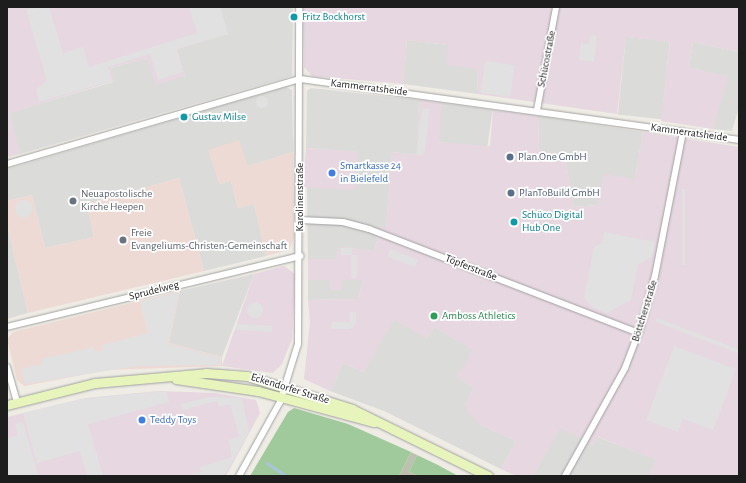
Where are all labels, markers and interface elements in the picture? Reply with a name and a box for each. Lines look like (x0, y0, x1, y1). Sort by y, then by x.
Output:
place label: Fritz Bockhorst (302, 10, 365, 24)
marker: Fritz Bockhorst (289, 12, 299, 22)
street label: Schücostraße (535, 30, 559, 88)
street label: Kammerratsheide (330, 77, 408, 99)
place label: Gustav Milse (192, 110, 246, 124)
marker: Gustav Milse (179, 112, 189, 122)
street label: Kammerratsheide (650, 121, 728, 145)
place label: Plan.One GmbH (518, 150, 587, 164)
marker: Plan.One GmbH (505, 152, 515, 162)
place label: Smartkasse 24 in Bielefeld (340, 160, 401, 186)
street label: Karolinenstraße (293, 163, 307, 231)
marker: Smartkasse 24 in Bielefeld (327, 168, 337, 178)
place label: PlanToBuild GmbH (519, 186, 600, 200)
place label: Neuapostolische Kirche Heepen (81, 188, 152, 214)
marker: PlanToBuild GmbH (506, 188, 516, 198)
marker: Neuapostolische Kirche Heepen (68, 196, 78, 206)
place label: Schüco Digital Hub One (522, 209, 583, 235)
marker: Schüco Digital Hub One (509, 217, 519, 227)
place label: Freie Evangeliums-Christen-Gemeinschaft (131, 227, 287, 253)
marker: Freie Evangeliums-Christen-Gemeinschaft (118, 235, 128, 245)
street label: Töpferstraße (443, 252, 499, 284)
street label: Sprudelweg (128, 278, 180, 304)
street label: Böttcherstraße (629, 279, 661, 343)
place label: Amboss Athletics (442, 309, 516, 323)
marker: Amboss Athletics (429, 311, 439, 321)
street label: Eckendorfer Straße (249, 371, 331, 407)
place label: Teddy Toys (150, 413, 196, 427)
marker: Teddy Toys (137, 415, 147, 425)

